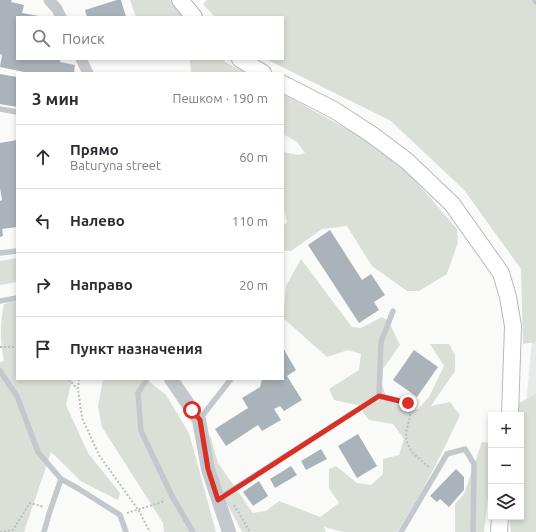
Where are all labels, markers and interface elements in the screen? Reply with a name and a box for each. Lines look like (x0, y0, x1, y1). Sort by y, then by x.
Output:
search box (16, 16, 284, 60)
icon: search (30, 27, 52, 49)
text: Поиск (62, 30, 105, 47)
text: 3 мин (32, 89, 79, 108)
text: Пешком · 190 m (172, 91, 268, 105)
text: Прямо (70, 141, 119, 158)
icon: ahead (32, 146, 54, 168)
text: 60 m (239, 150, 268, 164)
text: Baturyna street (70, 158, 161, 172)
icon: left (32, 210, 54, 232)
text: Налево (70, 212, 125, 229)
text: 110 m (232, 214, 268, 228)
icon: right (32, 274, 54, 296)
text: Направо (70, 276, 133, 293)
text: 20 m (239, 278, 268, 292)
icon: arrive (32, 338, 54, 360)
text: Пункт назначения (70, 340, 203, 357)
route end (399, 394, 417, 412)
route start (183, 401, 201, 419)
map controls (488, 412, 524, 520)
button: + (488, 412, 524, 448)
button: − (488, 448, 524, 484)
button: layers (488, 484, 524, 520)

